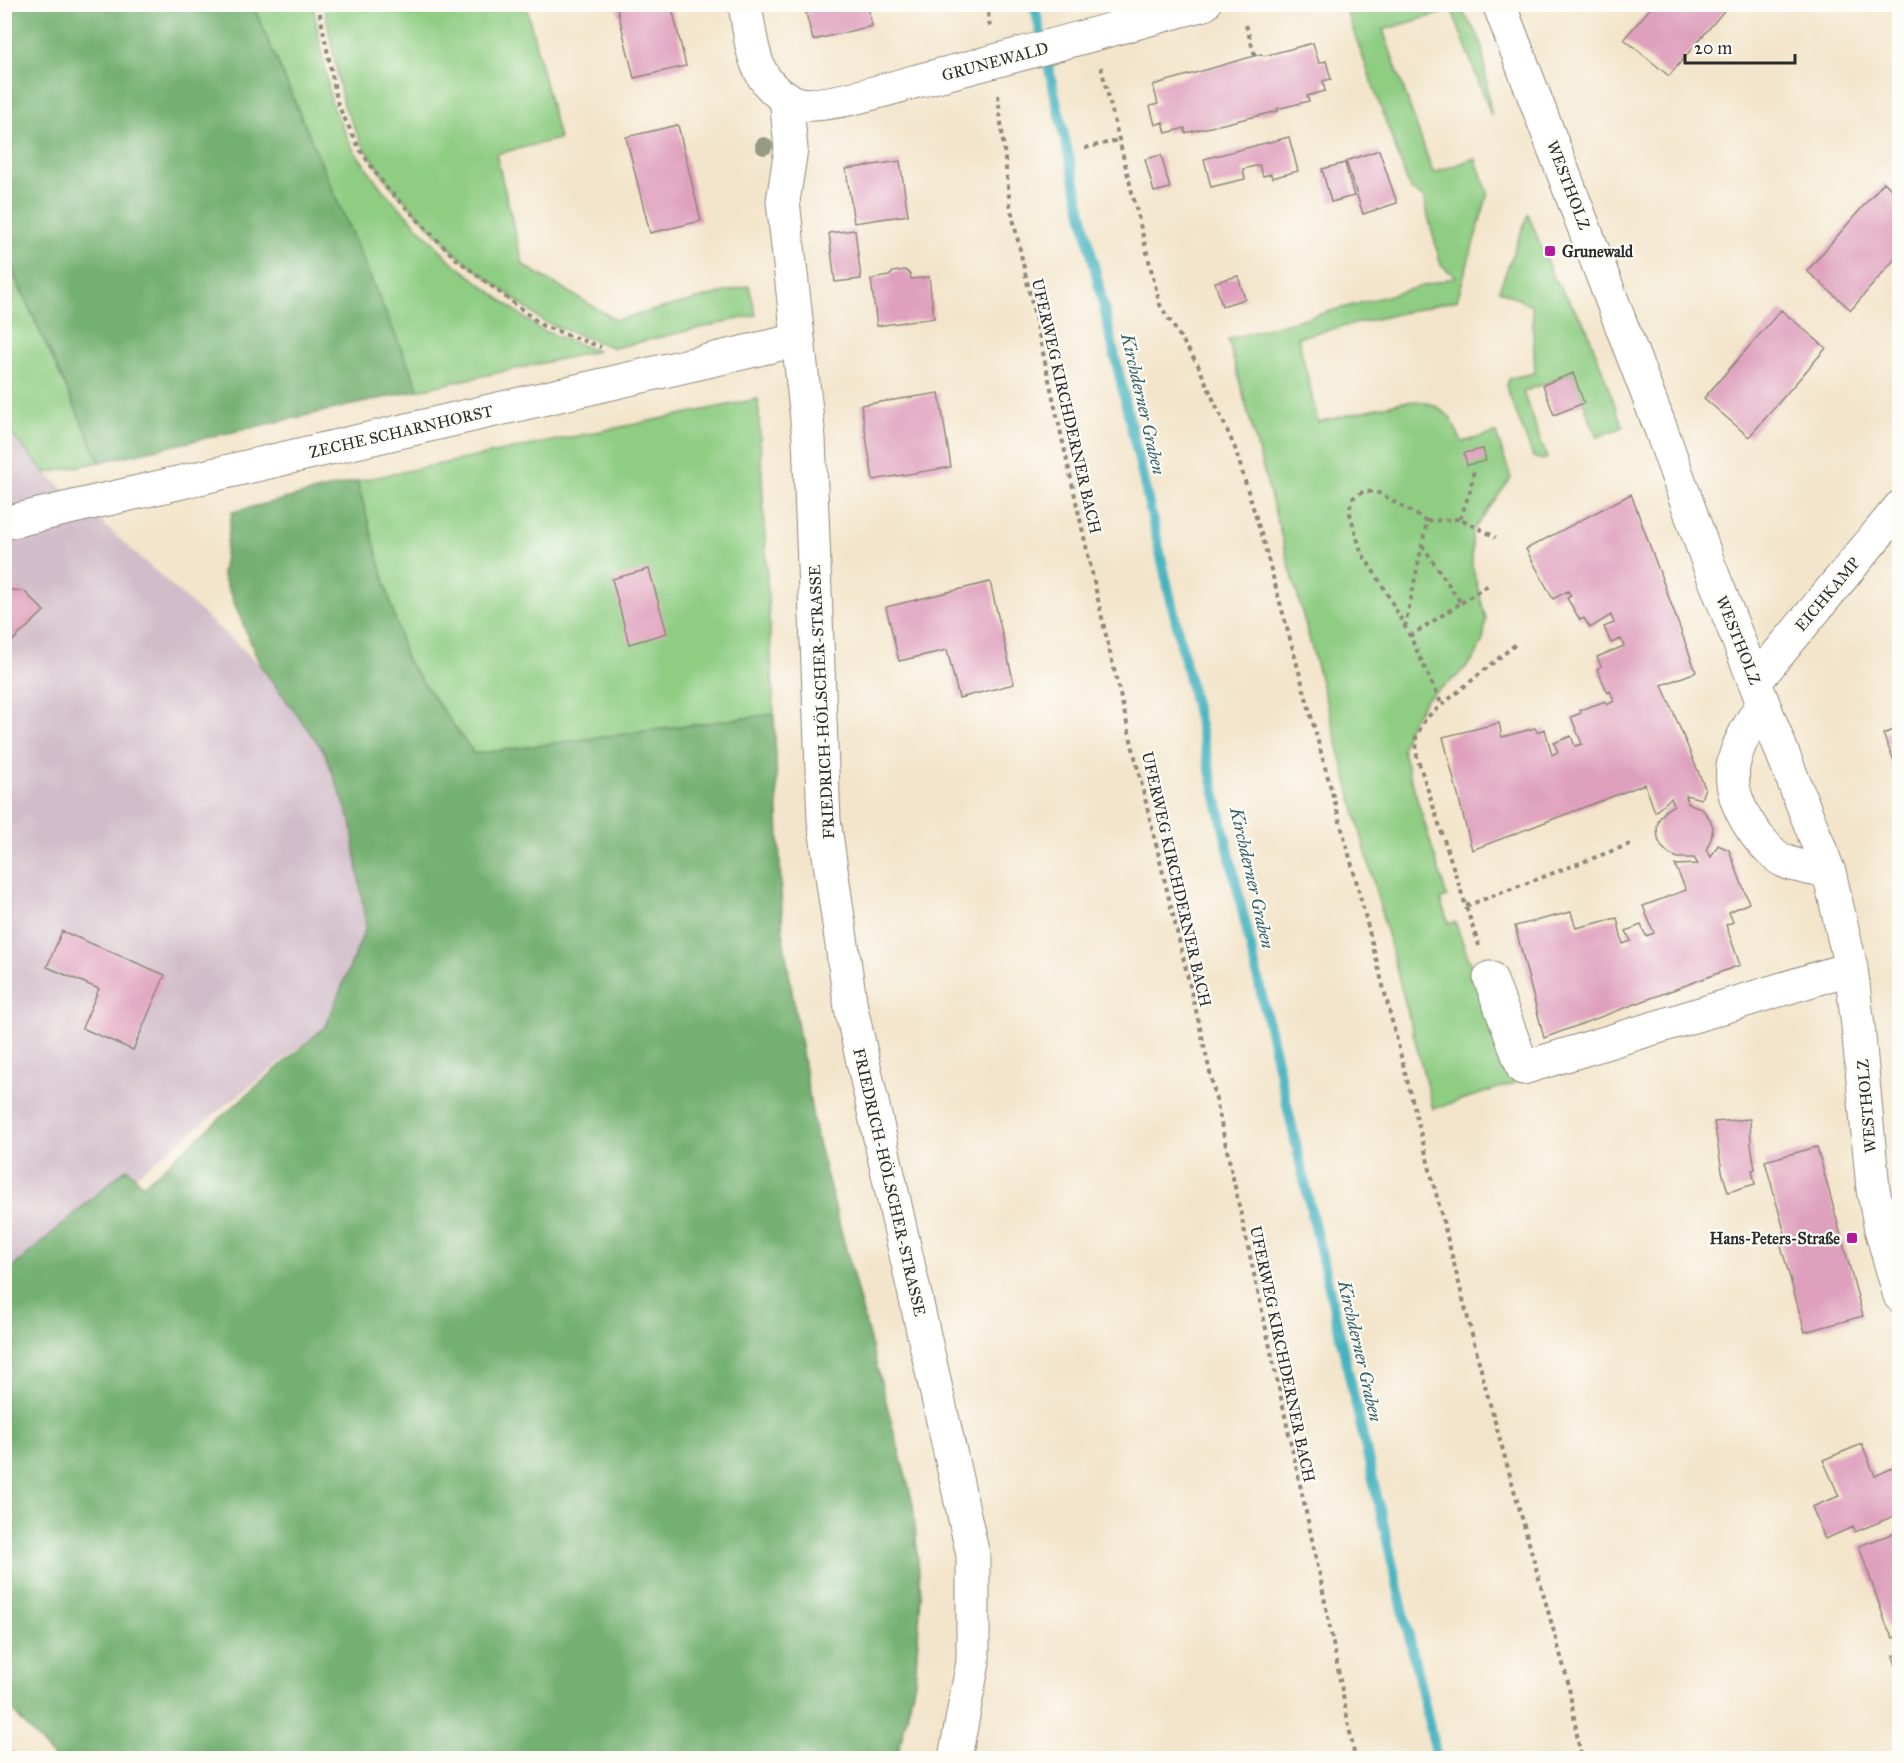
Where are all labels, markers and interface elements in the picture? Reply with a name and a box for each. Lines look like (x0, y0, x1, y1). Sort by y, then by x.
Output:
scale bar (1685, 27, 1794, 65)
text: 20 m (1694, 37, 1732, 59)
street label: GRUNEWALD (940, 38, 1051, 85)
street label: WESTHOLZ (1543, 138, 1594, 233)
place label: Grunewald (1562, 242, 1634, 261)
marker: Grunewald (1543, 244, 1557, 258)
street label: UFERWEG KIRCHDERNER BACH (1028, 277, 1105, 536)
water label: Kirchderner Graben (1116, 330, 1170, 477)
street label: ZECHE SCHARNHORST (307, 401, 495, 462)
street label: EICHKAMP (1791, 553, 1864, 635)
street label: FRIEDRICH-HÖLSCHER-STRASSE (804, 564, 838, 840)
street label: WESTHOLZ (1712, 593, 1765, 687)
street label: UFERWEG KIRCHDERNER BACH (1138, 750, 1215, 1009)
water label: Kirchderner Graben (1225, 804, 1279, 951)
street label: FRIEDRICH-HÖLSCHER-STRASSE (849, 1046, 931, 1318)
street label: WESTHOLZ (1853, 1058, 1880, 1154)
street label: UFERWEG KIRCHDERNER BACH (1246, 1224, 1319, 1484)
place label: Hans-Peters-Straße (1710, 1229, 1840, 1248)
marker: Hans-Peters-Straße (1845, 1231, 1859, 1245)
water label: Kirchderner Graben (1333, 1277, 1387, 1424)

